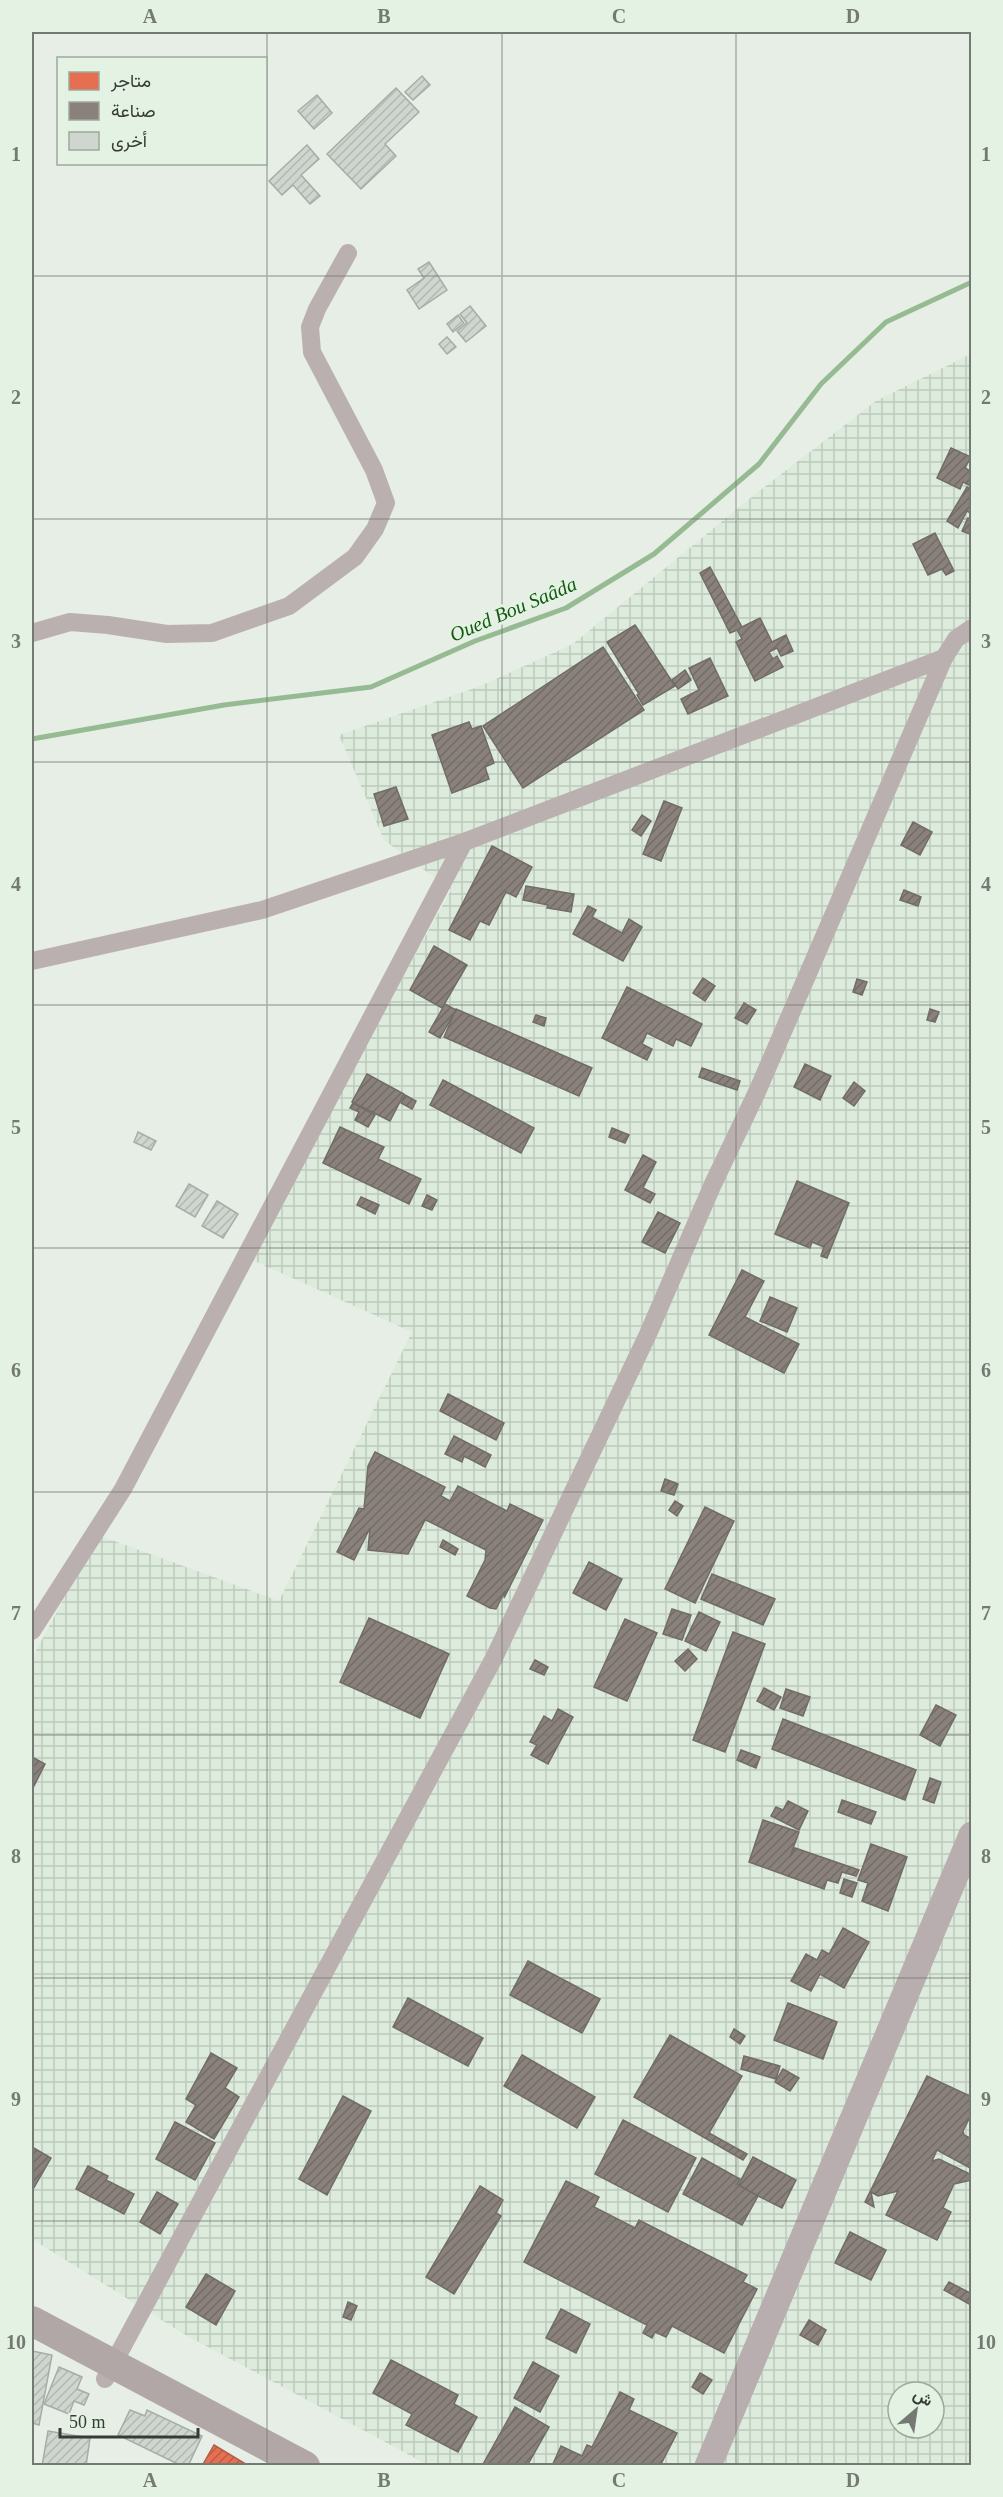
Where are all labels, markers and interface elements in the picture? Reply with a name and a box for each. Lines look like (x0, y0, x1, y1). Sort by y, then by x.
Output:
text: A (143, 5, 158, 27)
text: B (377, 5, 391, 27)
text: C (612, 5, 626, 27)
text: D (846, 5, 860, 27)
legend (57, 57, 267, 165)
text: متاجر (110, 71, 151, 92)
text: صناعة (111, 101, 156, 121)
text: أخرى (111, 131, 147, 152)
text: 1 (11, 143, 21, 165)
text: 1 (981, 143, 991, 165)
text: 2 (11, 386, 21, 408)
text: 2 (981, 386, 991, 408)
water label: Oued Bou Saâda (446, 572, 580, 646)
text: 3 (11, 630, 21, 652)
text: 3 (981, 630, 991, 652)
text: 4 (11, 873, 21, 895)
text: 4 (981, 873, 991, 895)
text: 5 (11, 1116, 21, 1138)
text: 5 (981, 1116, 991, 1138)
text: 6 (11, 1359, 21, 1381)
text: 6 (981, 1359, 991, 1381)
text: 7 (11, 1602, 21, 1624)
text: 7 (981, 1602, 991, 1624)
text: 8 (11, 1845, 21, 1867)
text: 8 (981, 1845, 991, 1867)
text: 9 (11, 2088, 21, 2110)
text: 9 (981, 2088, 991, 2110)
text: 10 (6, 2331, 26, 2353)
text: 10 (976, 2331, 996, 2353)
north arrow (886, 2380, 946, 2440)
text: ش (910, 2385, 936, 2410)
scale bar (60, 2401, 198, 2439)
text: 50 m (69, 2412, 106, 2432)
text: A (143, 2469, 158, 2491)
text: B (377, 2469, 391, 2491)
text: C (612, 2469, 626, 2491)
text: D (846, 2469, 860, 2491)

